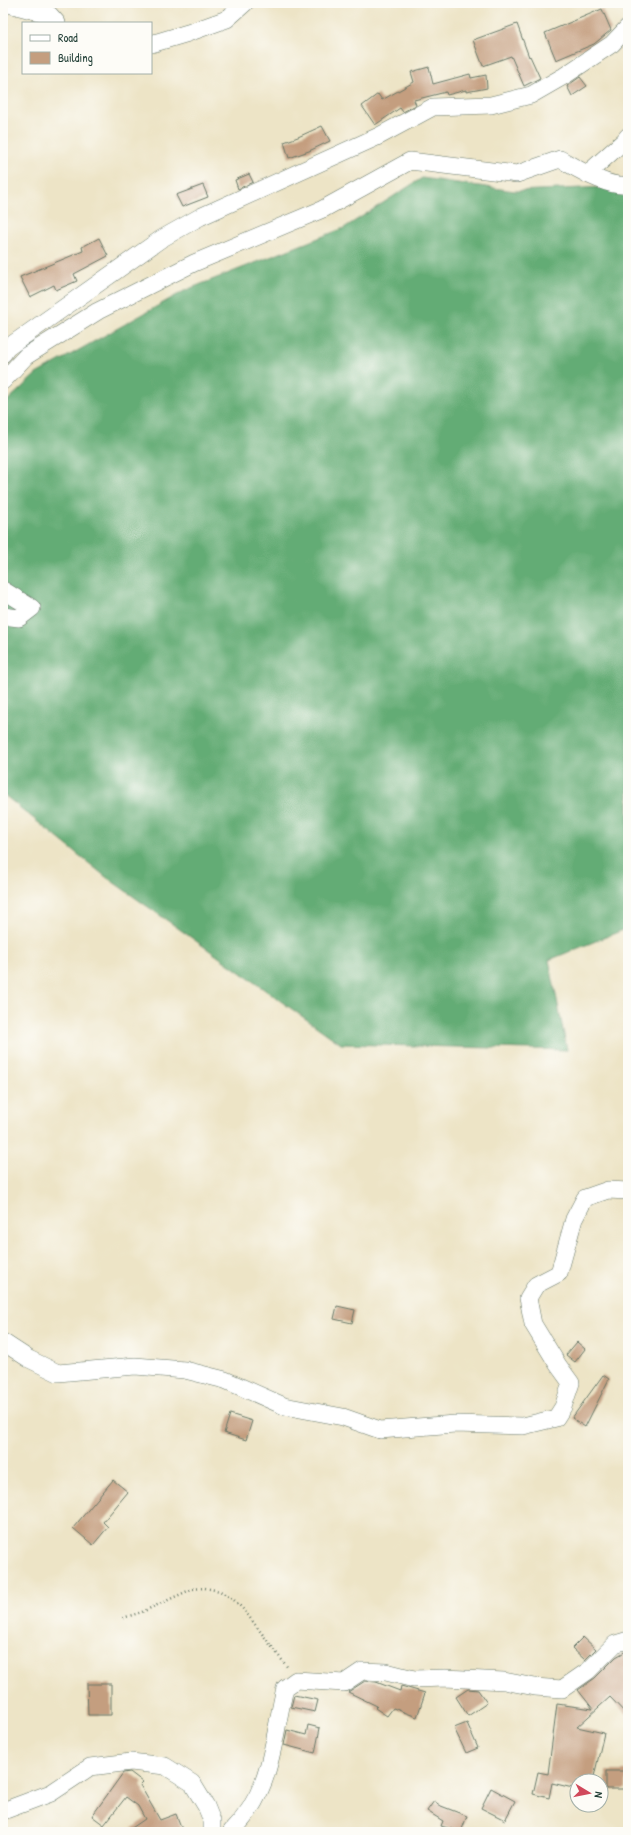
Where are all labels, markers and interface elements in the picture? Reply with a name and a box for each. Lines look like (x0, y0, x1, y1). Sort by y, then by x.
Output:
legend (22, 22, 152, 74)
text: Road (58, 29, 78, 46)
text: Building (58, 49, 93, 66)
north arrow (569, 1773, 609, 1813)
text: N (591, 1791, 606, 1799)

